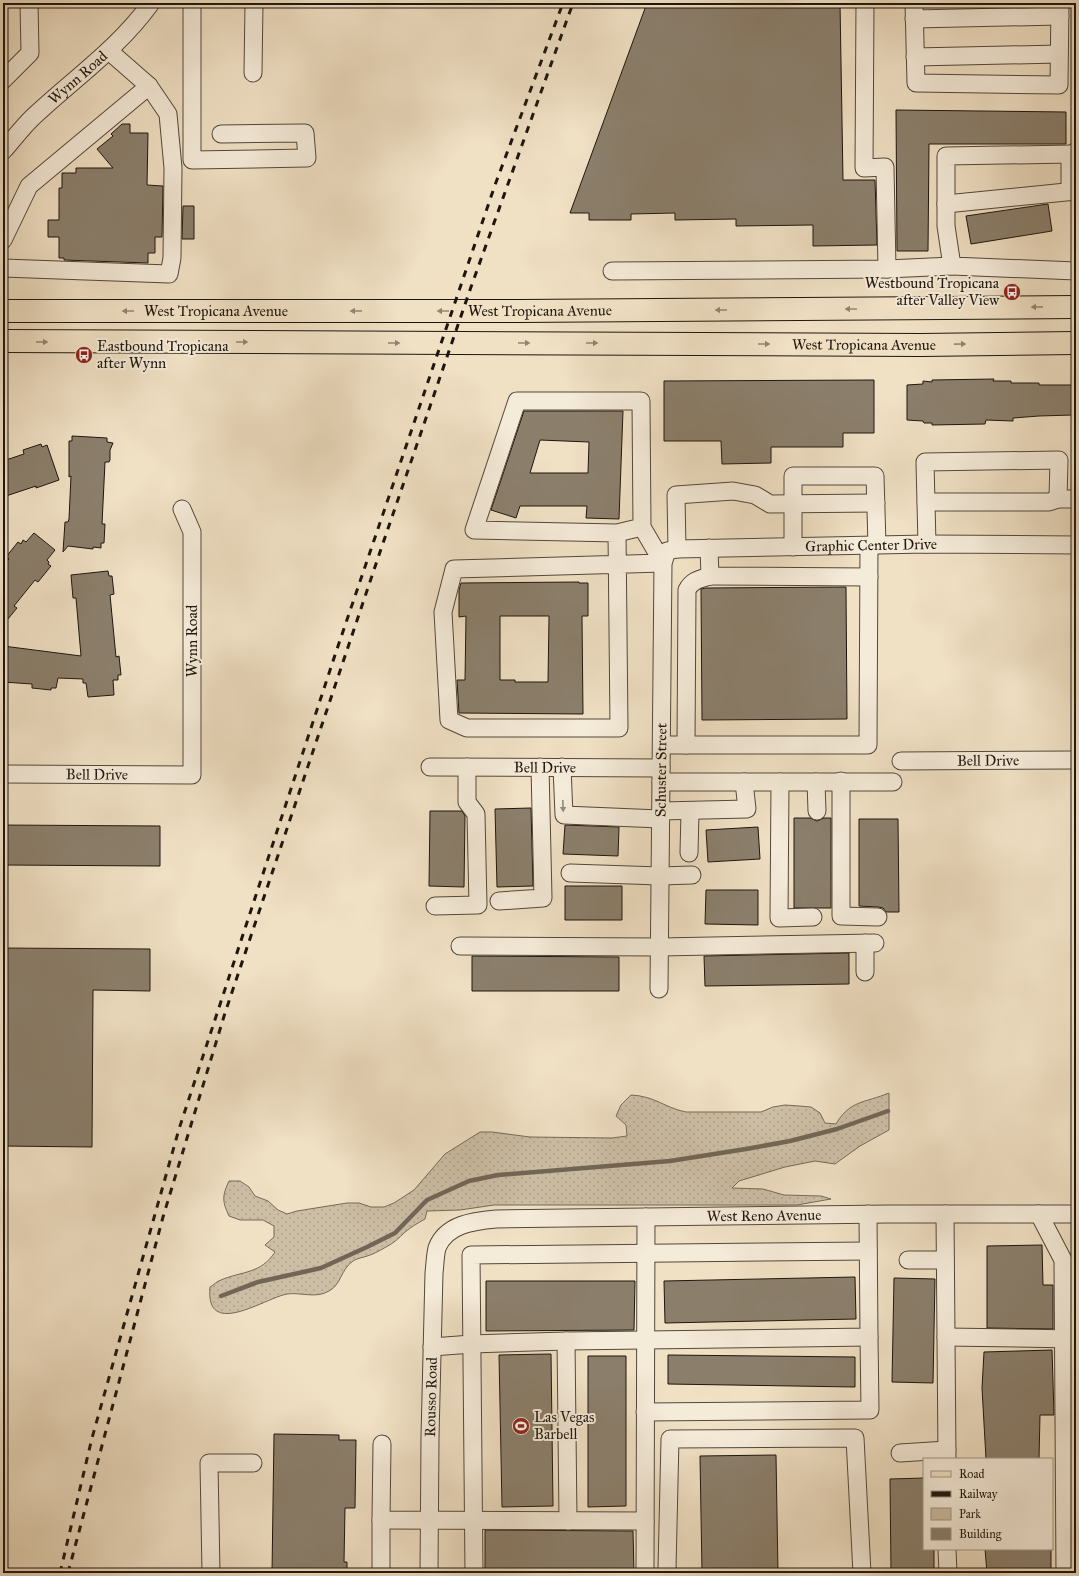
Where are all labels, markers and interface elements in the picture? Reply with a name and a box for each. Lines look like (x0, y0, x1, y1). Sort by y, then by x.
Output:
street label: Wynn Road (44, 47, 111, 108)
place label: Westbound Tropicana after Valley View (865, 274, 1000, 309)
bus stop icon: Westbound Tropicana after Valley View (1002, 282, 1022, 302)
street label: West Tropicana Avenue (468, 301, 612, 320)
street label: West Tropicana Avenue (144, 302, 288, 320)
one-way arrow (1030, 304, 1043, 310)
one-way arrow (844, 306, 857, 312)
one-way arrow (714, 307, 727, 313)
one-way arrow (121, 308, 134, 314)
one-way arrow (349, 308, 362, 314)
one-way arrow (436, 308, 449, 314)
street label: West Tropicana Avenue (792, 335, 936, 354)
place label: Eastbound Tropicana after Wynn (97, 337, 229, 372)
one-way arrow (36, 339, 49, 345)
one-way arrow (236, 339, 249, 345)
one-way arrow (388, 340, 401, 346)
one-way arrow (518, 340, 531, 346)
one-way arrow (586, 340, 599, 346)
one-way arrow (758, 341, 771, 347)
one-way arrow (954, 341, 967, 347)
bus stop icon: Eastbound Tropicana after Wynn (74, 345, 94, 365)
street label: Graphic Center Drive (805, 535, 937, 555)
street label: Wynn Road (183, 604, 201, 677)
street label: Schuster Street (652, 722, 671, 817)
street label: Bell Drive (957, 751, 1019, 770)
street label: Bell Drive (514, 758, 576, 777)
street label: Bell Drive (66, 765, 128, 784)
one-way arrow (560, 800, 567, 812)
street label: West Reno Avenue (707, 1206, 822, 1225)
street label: Rousso Road (421, 1356, 441, 1437)
place label: Las Vegas Barbell (534, 1408, 595, 1443)
sports icon: Las Vegas Barbell (511, 1416, 531, 1436)
legend (923, 1458, 1053, 1550)
text: Road (959, 1467, 985, 1481)
text: Railway (959, 1487, 998, 1501)
text: Park (959, 1507, 981, 1521)
text: Building (959, 1527, 1002, 1542)

